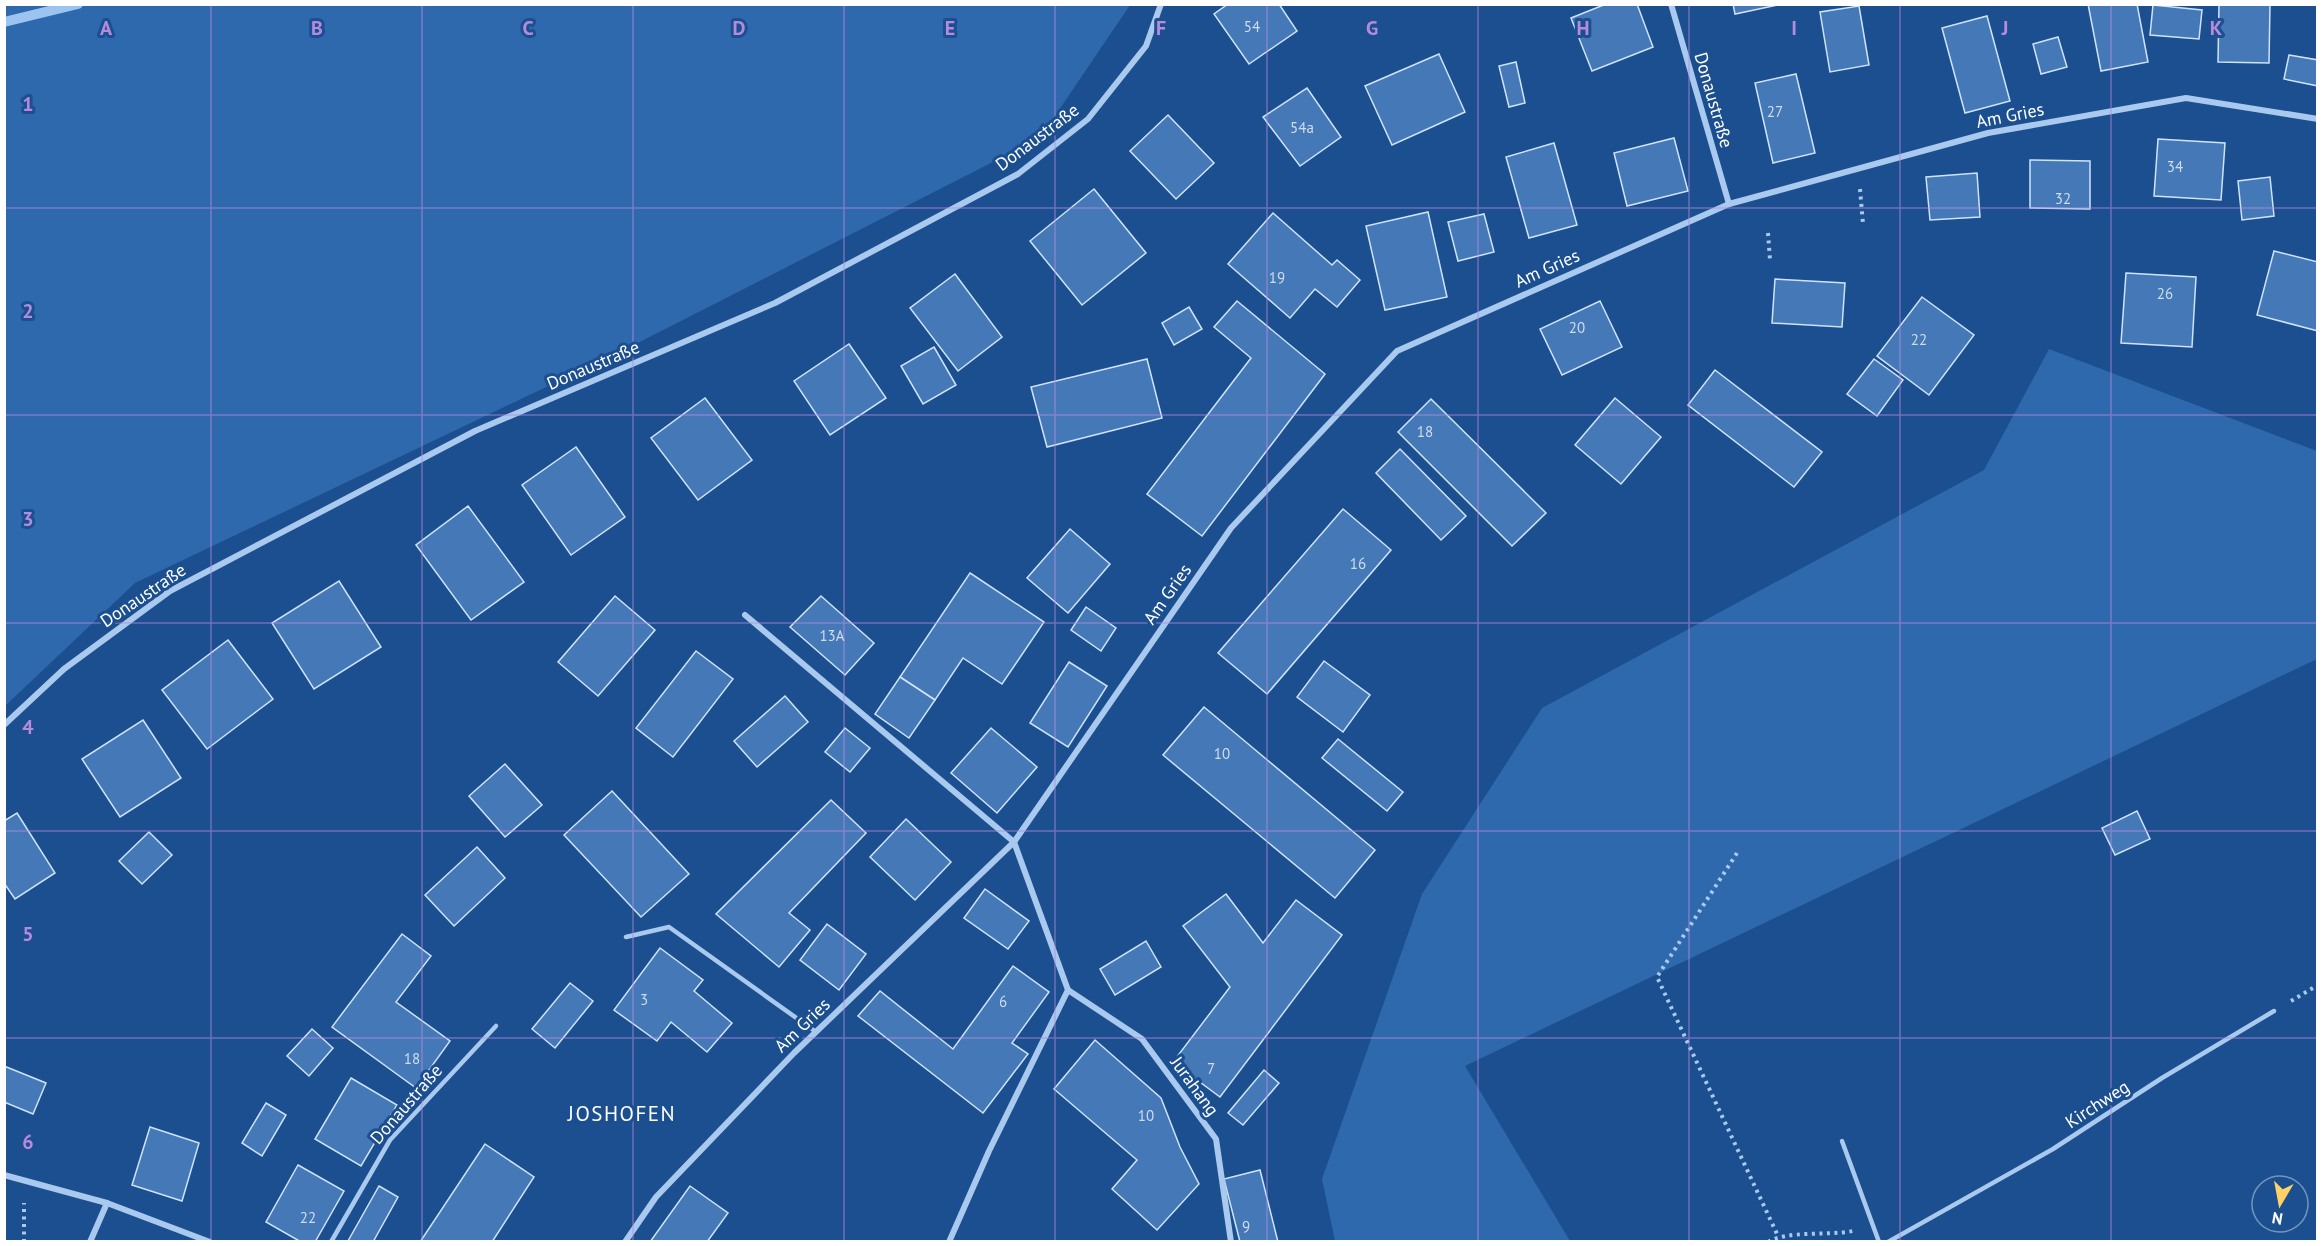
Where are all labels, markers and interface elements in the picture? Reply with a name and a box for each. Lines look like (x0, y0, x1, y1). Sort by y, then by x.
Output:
text: A (100, 15, 113, 41)
text: B (311, 15, 323, 41)
text: C (522, 15, 534, 41)
text: D (733, 15, 746, 41)
text: E (945, 15, 955, 41)
text: F (1156, 15, 1166, 41)
text: G (1366, 15, 1378, 41)
text: H (1576, 15, 1590, 41)
text: I (1791, 15, 1797, 41)
text: J (2001, 15, 2008, 41)
text: K (2210, 15, 2223, 41)
house number: 54 (1244, 17, 1260, 36)
street label: Donaustraße (1689, 50, 1739, 150)
text: 1 (22, 91, 34, 117)
street label: Am Gries (1974, 97, 2046, 133)
street label: Donaustraße (991, 98, 1083, 176)
house number: 27 (1767, 102, 1783, 121)
house number: 54a (1290, 118, 1314, 137)
house number: 34 (2167, 157, 2183, 176)
house number: 32 (2055, 189, 2071, 208)
street label: Am Gries (1511, 244, 1583, 292)
house number: 19 (1269, 268, 1285, 287)
house number: 26 (2157, 284, 2173, 303)
text: 2 (22, 298, 34, 324)
house number: 20 (1569, 318, 1585, 337)
house number: 22 (1911, 330, 1927, 349)
street label: Donaustraße (543, 335, 643, 395)
house number: 18 (1417, 422, 1433, 441)
text: 3 (22, 506, 34, 532)
house number: 16 (1350, 554, 1366, 573)
street label: Donaustraße (96, 558, 190, 632)
street label: Am Gries (1138, 559, 1196, 629)
house number: 13A (819, 626, 845, 645)
text: 4 (22, 714, 34, 740)
house number: 10 (1214, 744, 1230, 763)
text: 5 (22, 921, 34, 947)
house number: 3 (640, 990, 648, 1009)
house number: 6 (999, 992, 1007, 1011)
street label: Am Gries (769, 993, 835, 1057)
house number: 18 (404, 1049, 420, 1068)
street label: Jurahang (1165, 1051, 1224, 1120)
street label: Donaustraße (365, 1059, 447, 1149)
house number: 7 (1207, 1059, 1215, 1078)
street label: Kirchweg (2061, 1075, 2133, 1133)
district label: JOSHOFEN (567, 1100, 676, 1127)
house number: 10 (1138, 1106, 1154, 1125)
text: 6 (22, 1129, 34, 1155)
north arrow (2250, 1174, 2310, 1234)
house number: 22 (300, 1208, 316, 1227)
text: N (2270, 1208, 2284, 1230)
house number: 9 (1242, 1217, 1250, 1236)

